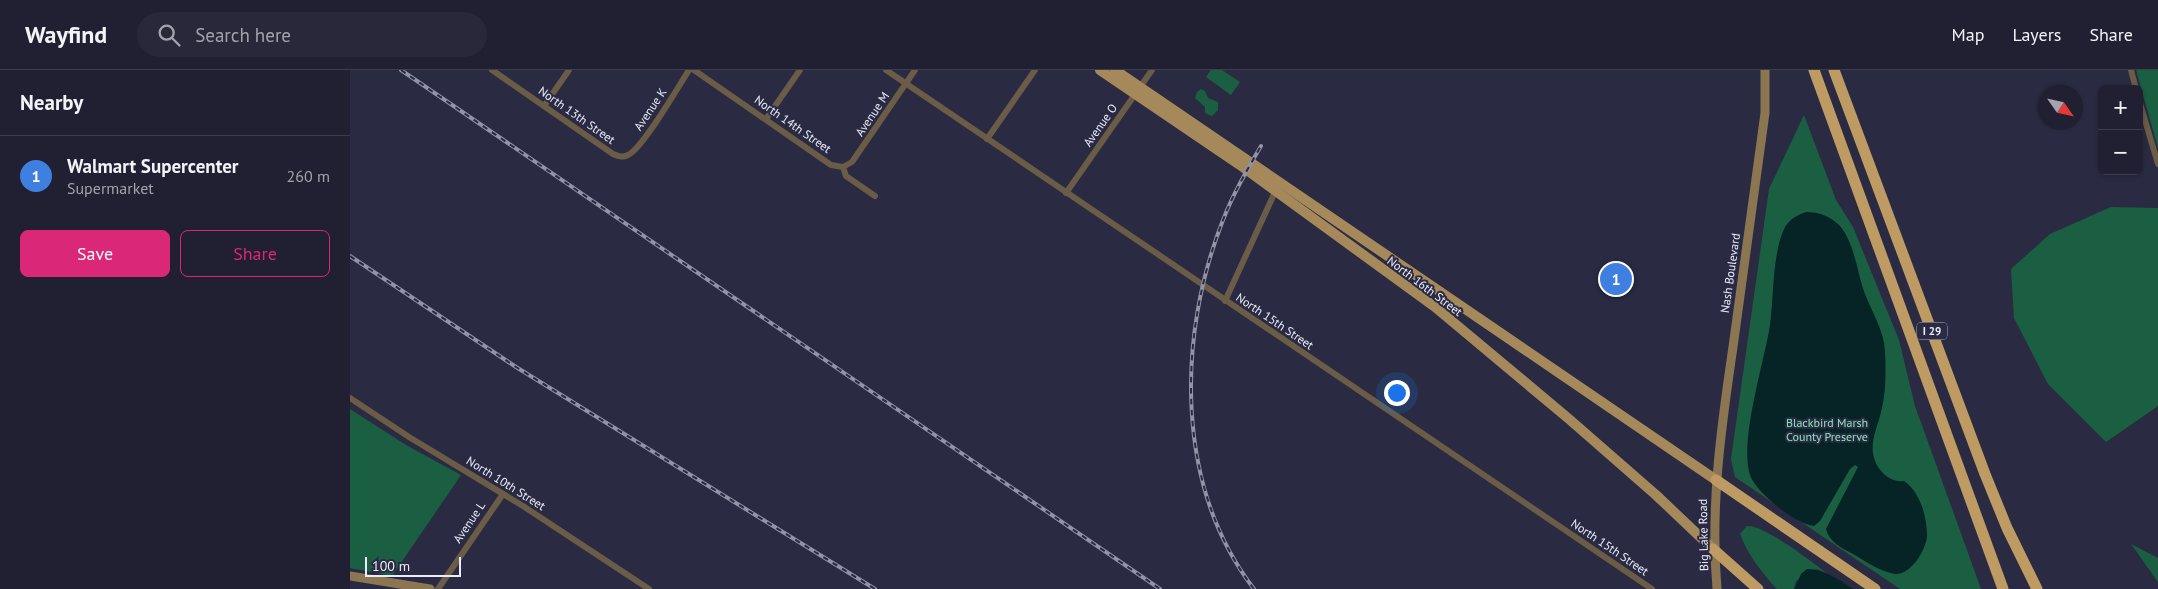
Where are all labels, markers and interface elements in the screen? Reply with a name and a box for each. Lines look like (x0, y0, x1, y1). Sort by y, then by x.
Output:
search box (137, 12, 487, 57)
text: Wayfind (25, 19, 107, 50)
icon: search (155, 21, 183, 49)
text: Search here (195, 23, 291, 47)
text: Map (1952, 23, 1984, 46)
text: Layers (2012, 23, 2061, 46)
text: Share (2089, 23, 2133, 46)
street label: North 13th Street (536, 83, 618, 147)
street label: Avenue K (630, 85, 670, 133)
north arrow (2038, 85, 2083, 130)
map controls (2098, 85, 2143, 175)
button: + (2098, 85, 2143, 130)
text: Nearby (20, 89, 83, 116)
street label: Avenue M (852, 89, 892, 139)
street label: North 14th Street (752, 92, 834, 156)
street label: Avenue O (1080, 101, 1120, 149)
button: − (2098, 130, 2143, 175)
text: Walmart Supercenter (67, 154, 239, 178)
text: 1 (31, 166, 41, 186)
text: 260 m (287, 166, 330, 186)
text: Supermarket (67, 178, 154, 198)
button: Save (20, 230, 170, 277)
button: Share (180, 230, 330, 277)
street label: Nash Boulevard (1717, 232, 1743, 314)
street label: North 16th Street (1384, 253, 1466, 319)
pin: 1 (1600, 260, 1632, 298)
street label: North 15th Street (1233, 290, 1317, 352)
road number: I 29 (1917, 322, 1947, 340)
your location (1384, 380, 1410, 406)
park label: Blackbird Marsh County Preserve (1786, 415, 1868, 444)
street label: North 10th Street (464, 453, 548, 513)
street label: Avenue L (450, 498, 488, 546)
street label: Big Lake Road (1695, 499, 1711, 571)
street label: North 15th Street (1568, 516, 1652, 578)
scale bar (365, 554, 461, 577)
text: 100 m (372, 557, 410, 575)

